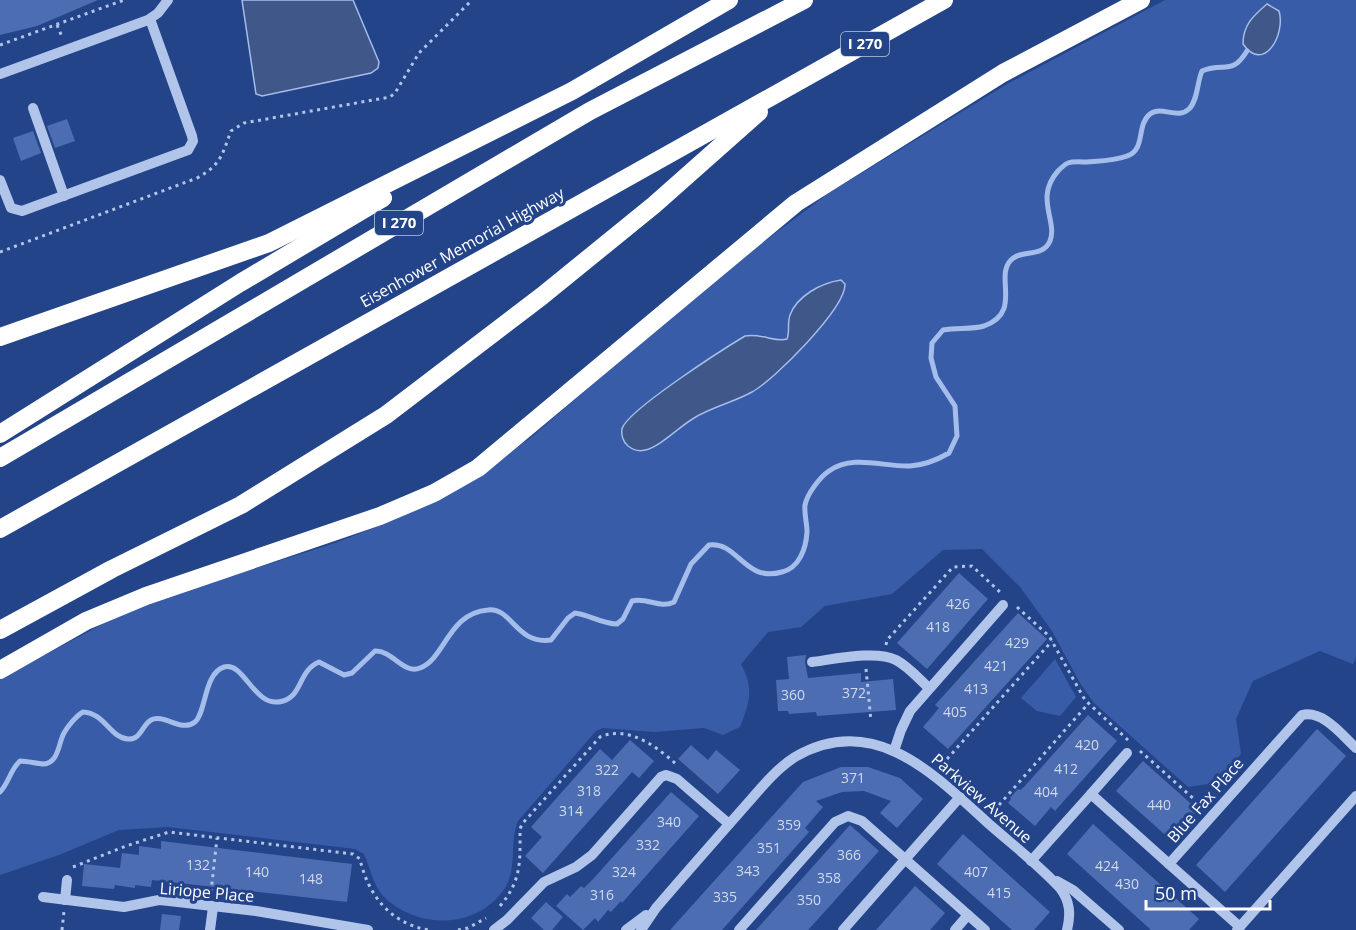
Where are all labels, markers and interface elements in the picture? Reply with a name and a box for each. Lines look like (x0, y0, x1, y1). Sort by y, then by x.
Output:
road number: I 270 (841, 32, 889, 56)
street label: Eisenhower Memorial Highway (356, 181, 569, 312)
road number: I 270 (375, 211, 423, 235)
house number: 426 (946, 594, 970, 613)
house number: 418 (926, 617, 950, 636)
house number: 429 (1005, 633, 1029, 652)
house number: 421 (984, 656, 1008, 675)
house number: 413 (964, 679, 988, 698)
house number: 372 (842, 683, 866, 702)
house number: 360 (781, 685, 805, 704)
house number: 405 (943, 702, 967, 721)
house number: 420 (1075, 735, 1099, 754)
street label: Parkview Avenue (927, 748, 1037, 848)
street label: Blue Fax Place (1162, 753, 1248, 847)
house number: 412 (1054, 759, 1078, 778)
house number: 322 (595, 760, 619, 779)
house number: 371 (841, 768, 865, 787)
house number: 318 (577, 781, 601, 800)
house number: 404 (1034, 782, 1058, 801)
house number: 440 (1147, 795, 1171, 814)
house number: 314 (559, 801, 583, 820)
house number: 340 (657, 812, 681, 831)
house number: 359 (777, 815, 801, 834)
house number: 332 (636, 835, 660, 854)
house number: 351 (757, 838, 781, 857)
house number: 366 (837, 845, 861, 864)
house number: 132 (186, 855, 210, 874)
house number: 424 (1095, 856, 1119, 875)
house number: 343 (736, 861, 760, 880)
house number: 140 (245, 862, 269, 881)
house number: 324 (612, 862, 636, 881)
house number: 407 (964, 862, 988, 881)
house number: 358 (817, 868, 841, 887)
house number: 148 (299, 869, 323, 888)
scale bar (1146, 873, 1270, 911)
house number: 430 (1115, 874, 1139, 893)
street label: Liriope Place (159, 877, 255, 907)
text: 50 m (1155, 881, 1197, 905)
house number: 415 (987, 883, 1011, 902)
house number: 316 (590, 885, 614, 904)
house number: 335 (713, 887, 737, 906)
house number: 350 (797, 890, 821, 909)

